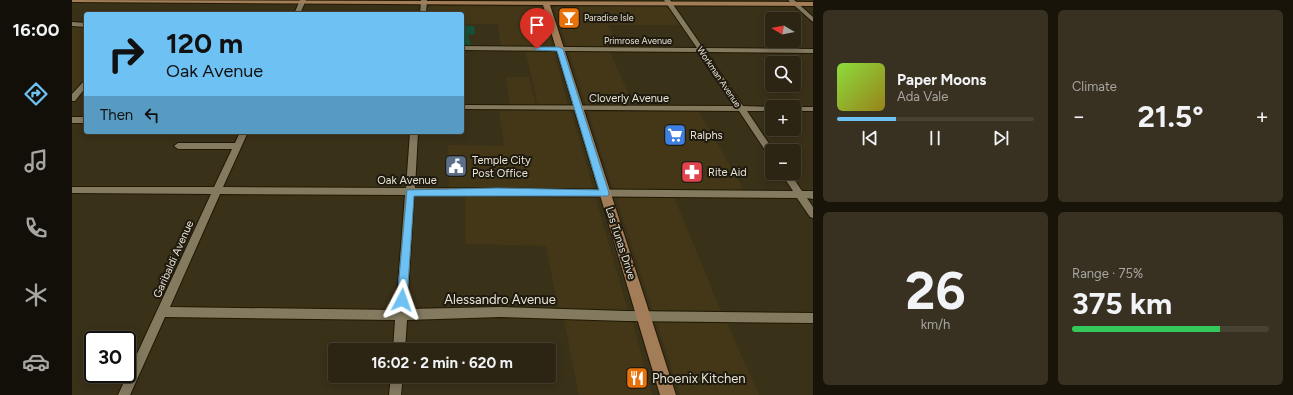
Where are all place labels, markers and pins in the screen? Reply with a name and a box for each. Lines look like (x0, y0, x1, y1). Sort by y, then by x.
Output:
bar icon: Paradise Isle (556, 5, 582, 31)
pin (520, 8, 554, 49)
place label: Paradise Isle (584, 12, 634, 23)
supermarket icon: Ralphs (662, 122, 688, 148)
place label: Ralphs (690, 129, 723, 142)
public building icon: Temple City Post Office (443, 153, 469, 179)
place label: Temple City Post Office (472, 154, 531, 180)
pharmacy icon: Rite Aid (679, 159, 705, 185)
place label: Rite Aid (708, 166, 747, 179)
restaurant icon: Phoenix Kitchen (624, 365, 650, 391)
place label: Phoenix Kitchen (652, 371, 746, 386)

